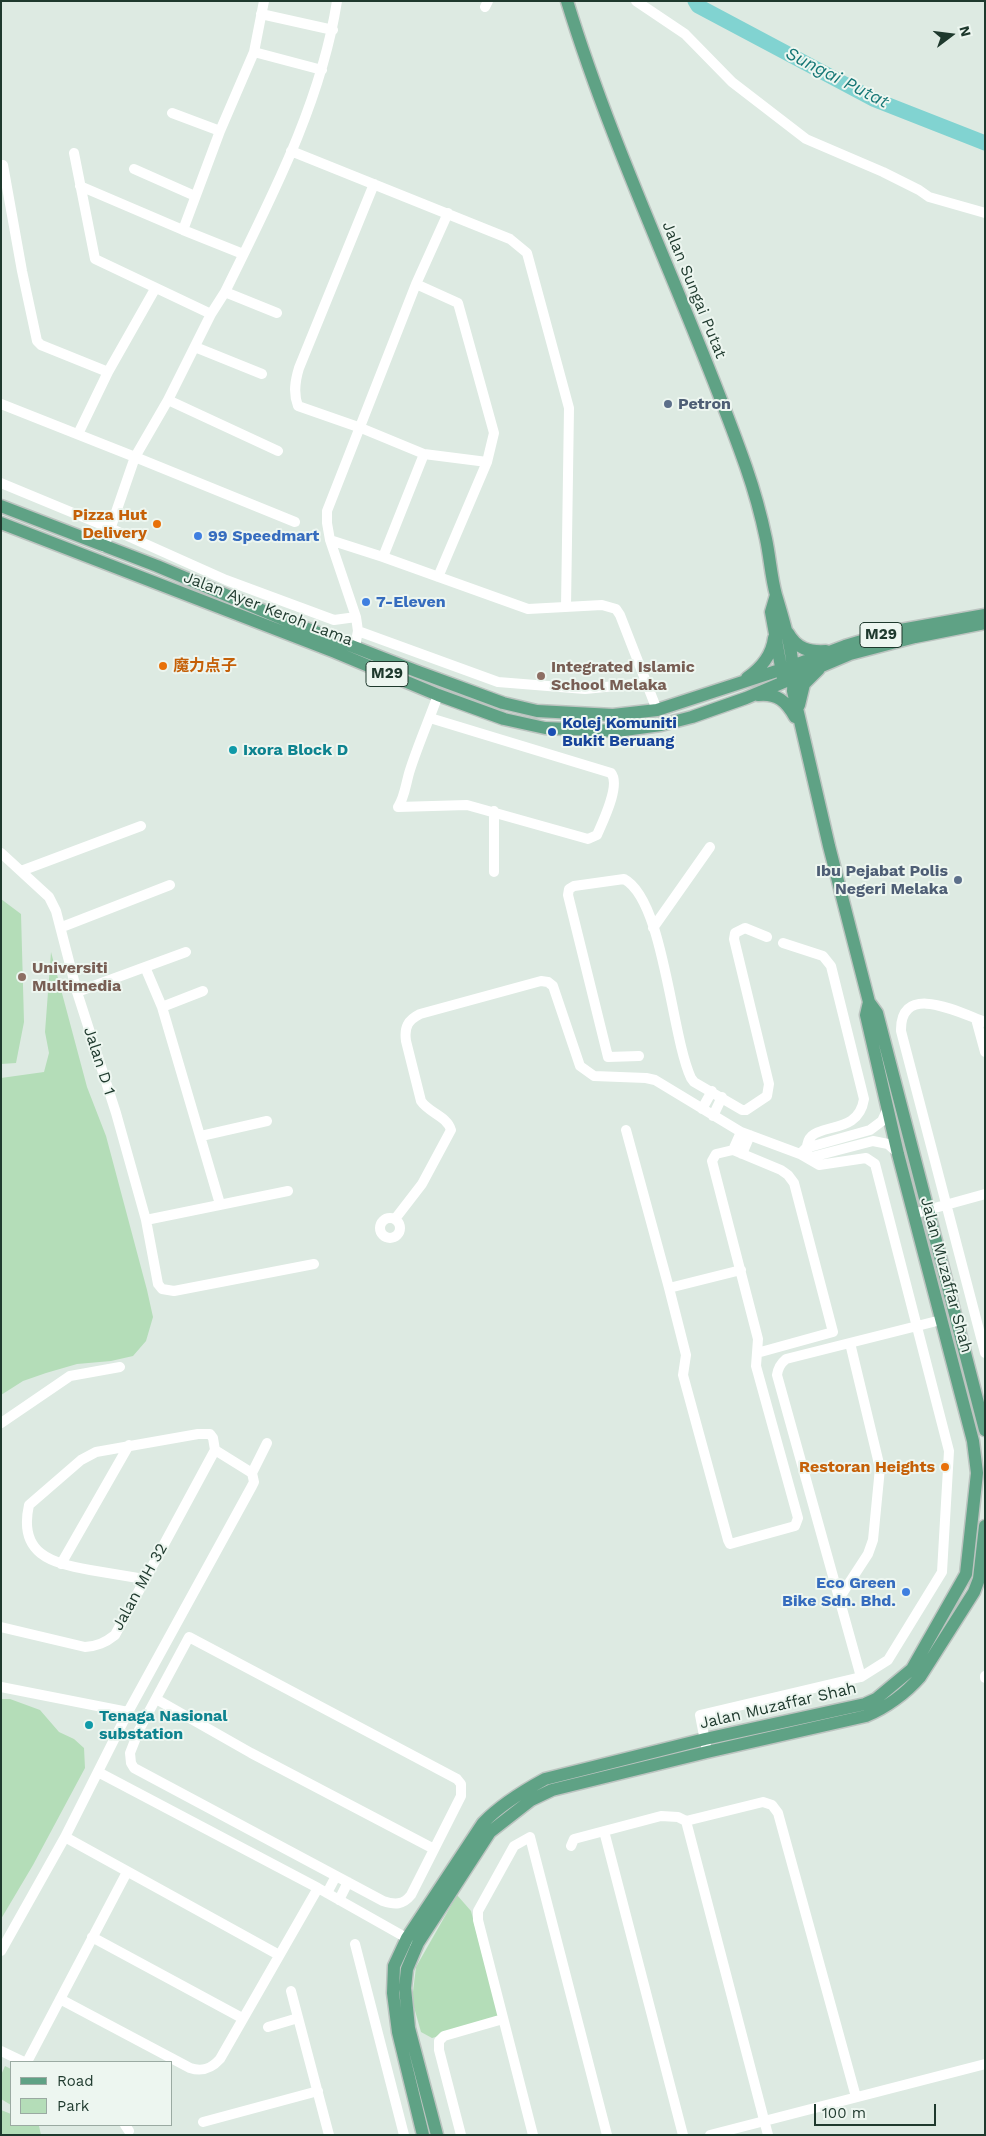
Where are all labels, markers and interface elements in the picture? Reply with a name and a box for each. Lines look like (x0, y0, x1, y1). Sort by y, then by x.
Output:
north arrow (926, 10, 976, 60)
text: N (956, 24, 975, 38)
water label: Sungai Putat (782, 43, 892, 113)
street label: Jalan Sungai Putat (658, 219, 730, 361)
place label: Petron (678, 394, 731, 414)
marker: Petron (662, 398, 674, 410)
place label: Pizza Hut Delivery (73, 505, 147, 543)
marker: Pizza Hut Delivery (151, 518, 163, 530)
place label: 99 Speedmart (208, 526, 319, 546)
marker: 99 Speedmart (192, 530, 204, 542)
street label: Jalan Ayer Keroh Lama (181, 568, 355, 650)
place label: 7-Eleven (376, 592, 446, 612)
marker: 7-Eleven (360, 596, 372, 608)
road number: M29 (860, 622, 902, 648)
place label: 魔力点子 (173, 656, 237, 676)
place label: Integrated Islamic School Melaka (551, 657, 695, 695)
marker: 魔力点子 (157, 660, 169, 672)
road number: M29 (366, 662, 408, 686)
marker: Integrated Islamic School Melaka (535, 670, 547, 682)
place label: Kolej Komuniti Bukit Beruang (562, 713, 677, 751)
marker: Kolej Komuniti Bukit Beruang (546, 726, 558, 738)
place label: Ixora Block D (243, 740, 348, 760)
marker: Ixora Block D (227, 744, 239, 756)
place label: Ibu Pejabat Polis Negeri Melaka (816, 861, 948, 899)
marker: Ibu Pejabat Polis Negeri Melaka (952, 874, 964, 886)
place label: Universiti Multimedia (32, 958, 121, 996)
marker: Universiti Multimedia (16, 971, 28, 983)
street label: Jalan D 1 (79, 1025, 119, 1097)
street label: Jalan Muzaffar Shah (916, 1195, 976, 1355)
place label: Restoran Heights (799, 1457, 935, 1477)
marker: Restoran Heights (939, 1461, 951, 1473)
street label: Jalan MH 32 (108, 1540, 172, 1634)
place label: Eco Green Bike Sdn. Bhd. (782, 1573, 896, 1611)
marker: Eco Green Bike Sdn. Bhd. (900, 1586, 912, 1598)
street label: Jalan Muzaffar Shah (698, 1679, 858, 1733)
place label: Tenaga Nasional substation (99, 1706, 228, 1744)
marker: Tenaga Nasional substation (83, 1719, 95, 1731)
legend (10, 2061, 172, 2126)
text: Road (57, 2072, 94, 2090)
scale bar (816, 2094, 938, 2126)
text: Park (57, 2097, 89, 2115)
text: 100 m (822, 2104, 866, 2122)

